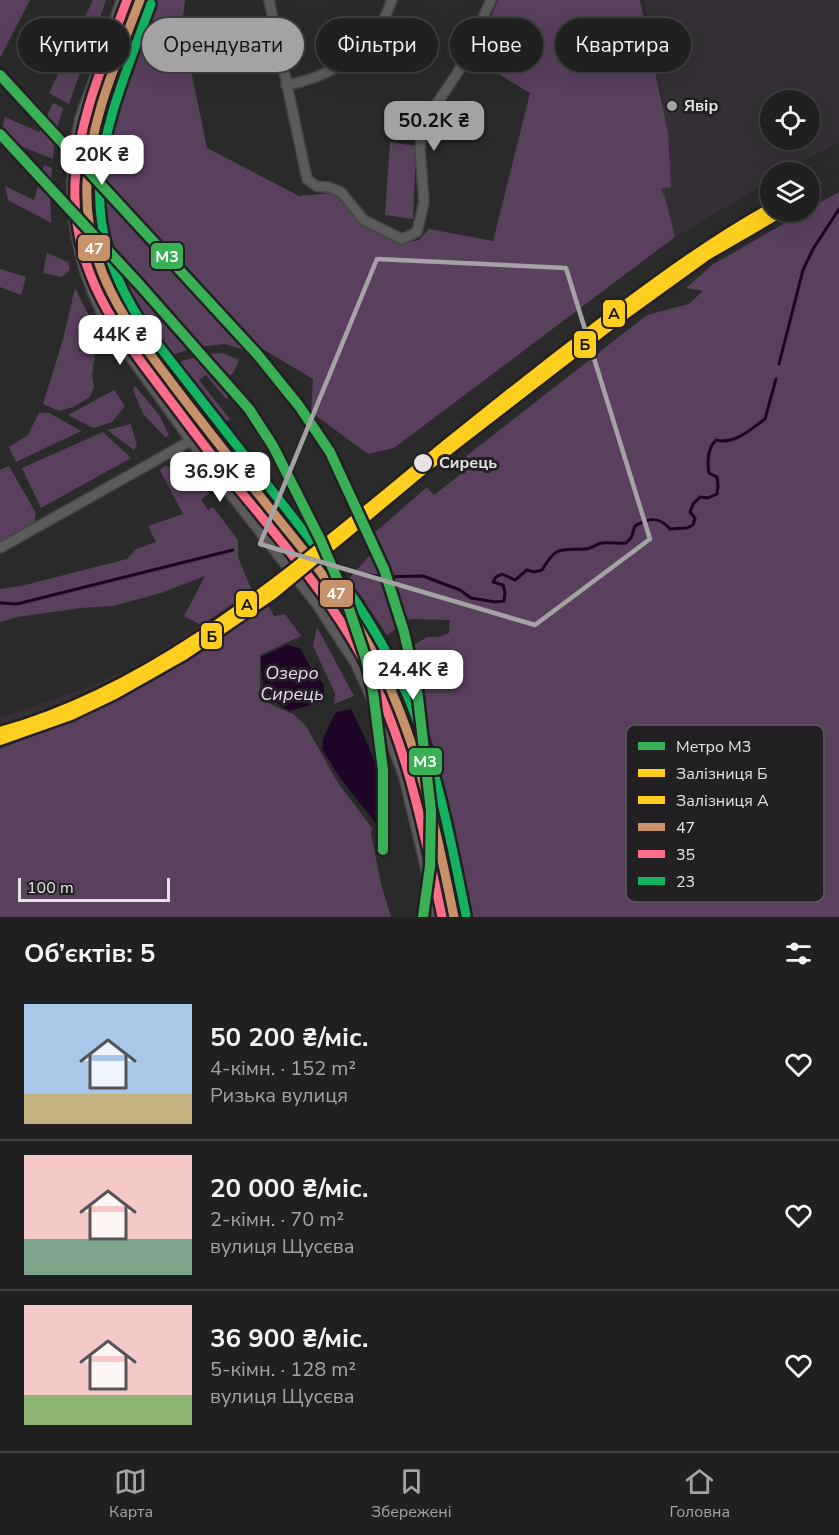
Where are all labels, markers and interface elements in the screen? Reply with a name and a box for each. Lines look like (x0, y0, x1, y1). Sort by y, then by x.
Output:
chip: Купити (18, 18, 130, 72)
chip: Орендувати (142, 18, 304, 72)
chip: Фільтри (316, 18, 438, 72)
chip: Нове (450, 18, 543, 72)
chip: Квартира (555, 18, 691, 72)
map controls (760, 90, 820, 222)
button: locate (760, 90, 820, 150)
place label: Явір (684, 95, 718, 117)
marker: Явір (665, 99, 679, 113)
pin: 50.2K ₴ (379, 101, 489, 152)
text: 50.2K ₴ (398, 107, 470, 134)
pin: 20K ₴ (60, 135, 144, 186)
text: 20K ₴ (75, 141, 129, 168)
button: layers (760, 162, 820, 222)
line badge: 47 (77, 234, 111, 262)
text: 47 (84, 238, 104, 260)
line badge: M3 (150, 242, 184, 270)
text: M3 (155, 246, 179, 268)
line badge: A (602, 299, 626, 328)
text: A (608, 303, 620, 325)
pin: 44K ₴ (78, 315, 162, 366)
text: 44K ₴ (93, 321, 147, 348)
line badge: Б (573, 330, 597, 359)
text: Б (580, 334, 591, 356)
pin: 36.9K ₴ (165, 452, 275, 503)
marker: Сирець (412, 452, 434, 474)
place label: Сирець (439, 452, 497, 474)
text: 36.9K ₴ (184, 458, 256, 485)
line badge: 47 (319, 579, 354, 608)
text: 47 (326, 583, 346, 605)
line badge: A (235, 590, 258, 618)
text: A (241, 594, 253, 616)
line badge: Б (200, 622, 223, 650)
text: Б (207, 626, 218, 648)
pin: 24.4K ₴ (358, 650, 468, 701)
text: 24.4K ₴ (377, 656, 449, 683)
water label: Озеро Сирець (260, 661, 324, 706)
legend (626, 725, 824, 902)
text: Метро M3 (676, 736, 751, 758)
line badge: M3 (408, 747, 443, 776)
text: M3 (413, 751, 437, 773)
text: Залізниця Б (676, 763, 767, 785)
text: Залізниця A (676, 790, 769, 812)
text: 47 (676, 817, 695, 839)
text: 35 (676, 844, 695, 866)
text: 23 (676, 871, 695, 893)
scale bar (18, 875, 170, 902)
text: 100 m (27, 877, 74, 899)
text: Об’єктів: 5 (24, 936, 155, 971)
icon: filters (782, 937, 815, 970)
text: 50 200 ₴/міс. (210, 1020, 368, 1055)
icon: home (72, 1028, 144, 1100)
icon: heart (782, 1048, 815, 1081)
text: 4-кімн. · 152 m² (210, 1055, 356, 1082)
text: Ризька вулиця (210, 1082, 348, 1109)
text: 20 000 ₴/міс. (210, 1171, 368, 1206)
icon: home (72, 1179, 144, 1251)
icon: heart (782, 1199, 815, 1232)
text: 2-кімн. · 70 m² (210, 1206, 344, 1233)
text: вулиця Щусєва (210, 1233, 355, 1260)
text: 36 900 ₴/міс. (210, 1321, 368, 1356)
icon: home (72, 1329, 144, 1401)
icon: heart (782, 1349, 815, 1382)
text: 5-кімн. · 128 m² (210, 1356, 356, 1383)
text: вулиця Щусєва (210, 1383, 355, 1410)
tab: Карта (109, 1465, 153, 1523)
tab: Збережені (371, 1465, 452, 1523)
tab: Головна (669, 1465, 730, 1523)

